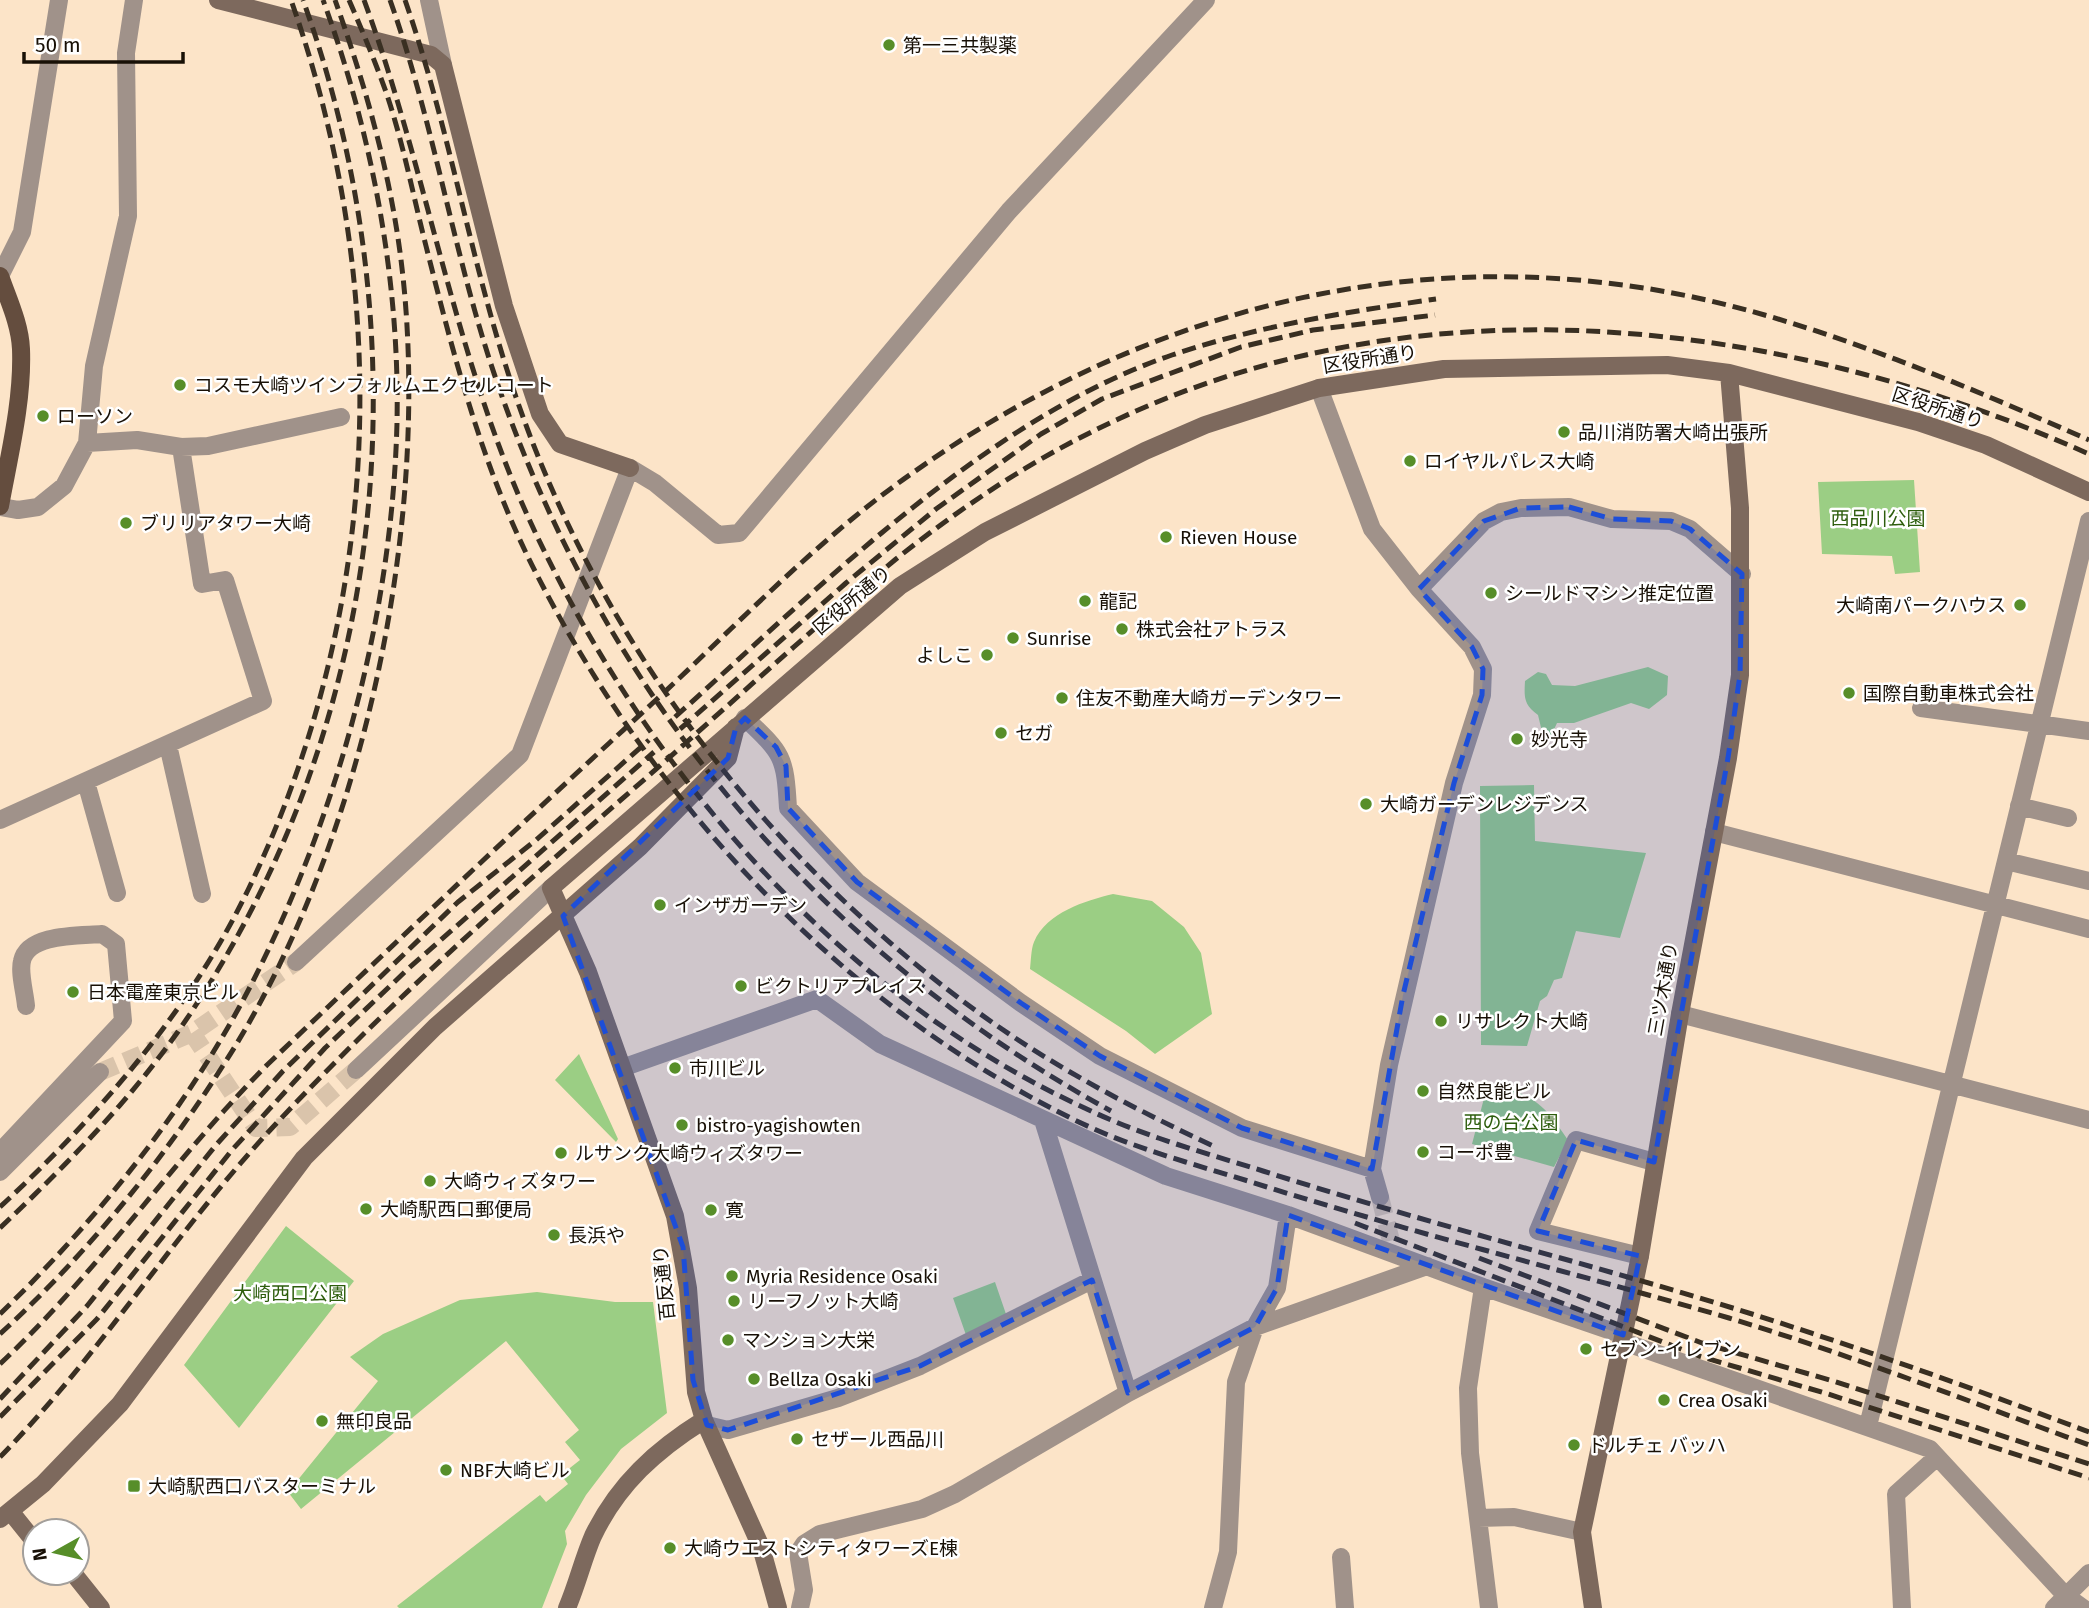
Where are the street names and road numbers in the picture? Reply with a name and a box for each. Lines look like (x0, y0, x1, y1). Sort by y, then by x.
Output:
street label: 区役所通り (1321, 340, 1419, 378)
street label: 区役所通り (1889, 382, 1987, 434)
street label: 区役所通り (808, 561, 896, 639)
street label: 三ツ木通り (1643, 940, 1683, 1038)
street label: 百反通り (649, 1244, 679, 1322)

